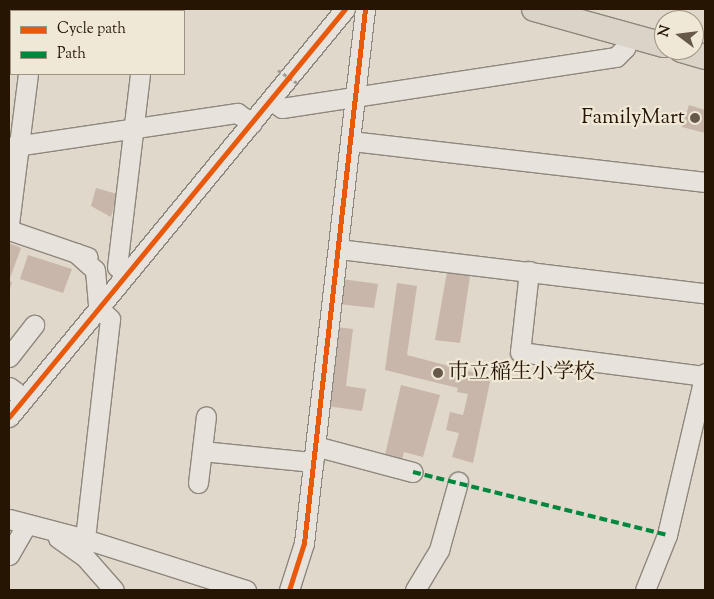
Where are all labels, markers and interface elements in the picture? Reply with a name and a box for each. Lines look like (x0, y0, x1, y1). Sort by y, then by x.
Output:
legend (10, 10, 185, 75)
north arrow (654, 10, 704, 60)
text: Cycle path (57, 19, 126, 40)
text: N (654, 23, 677, 39)
text: Path (57, 44, 86, 65)
place label: FamilyMart (581, 105, 685, 131)
marker: FamilyMart (689, 112, 701, 124)
place label: 市立稲生小学校 (448, 360, 595, 386)
marker: 市立稲生小学校 (432, 367, 444, 379)

